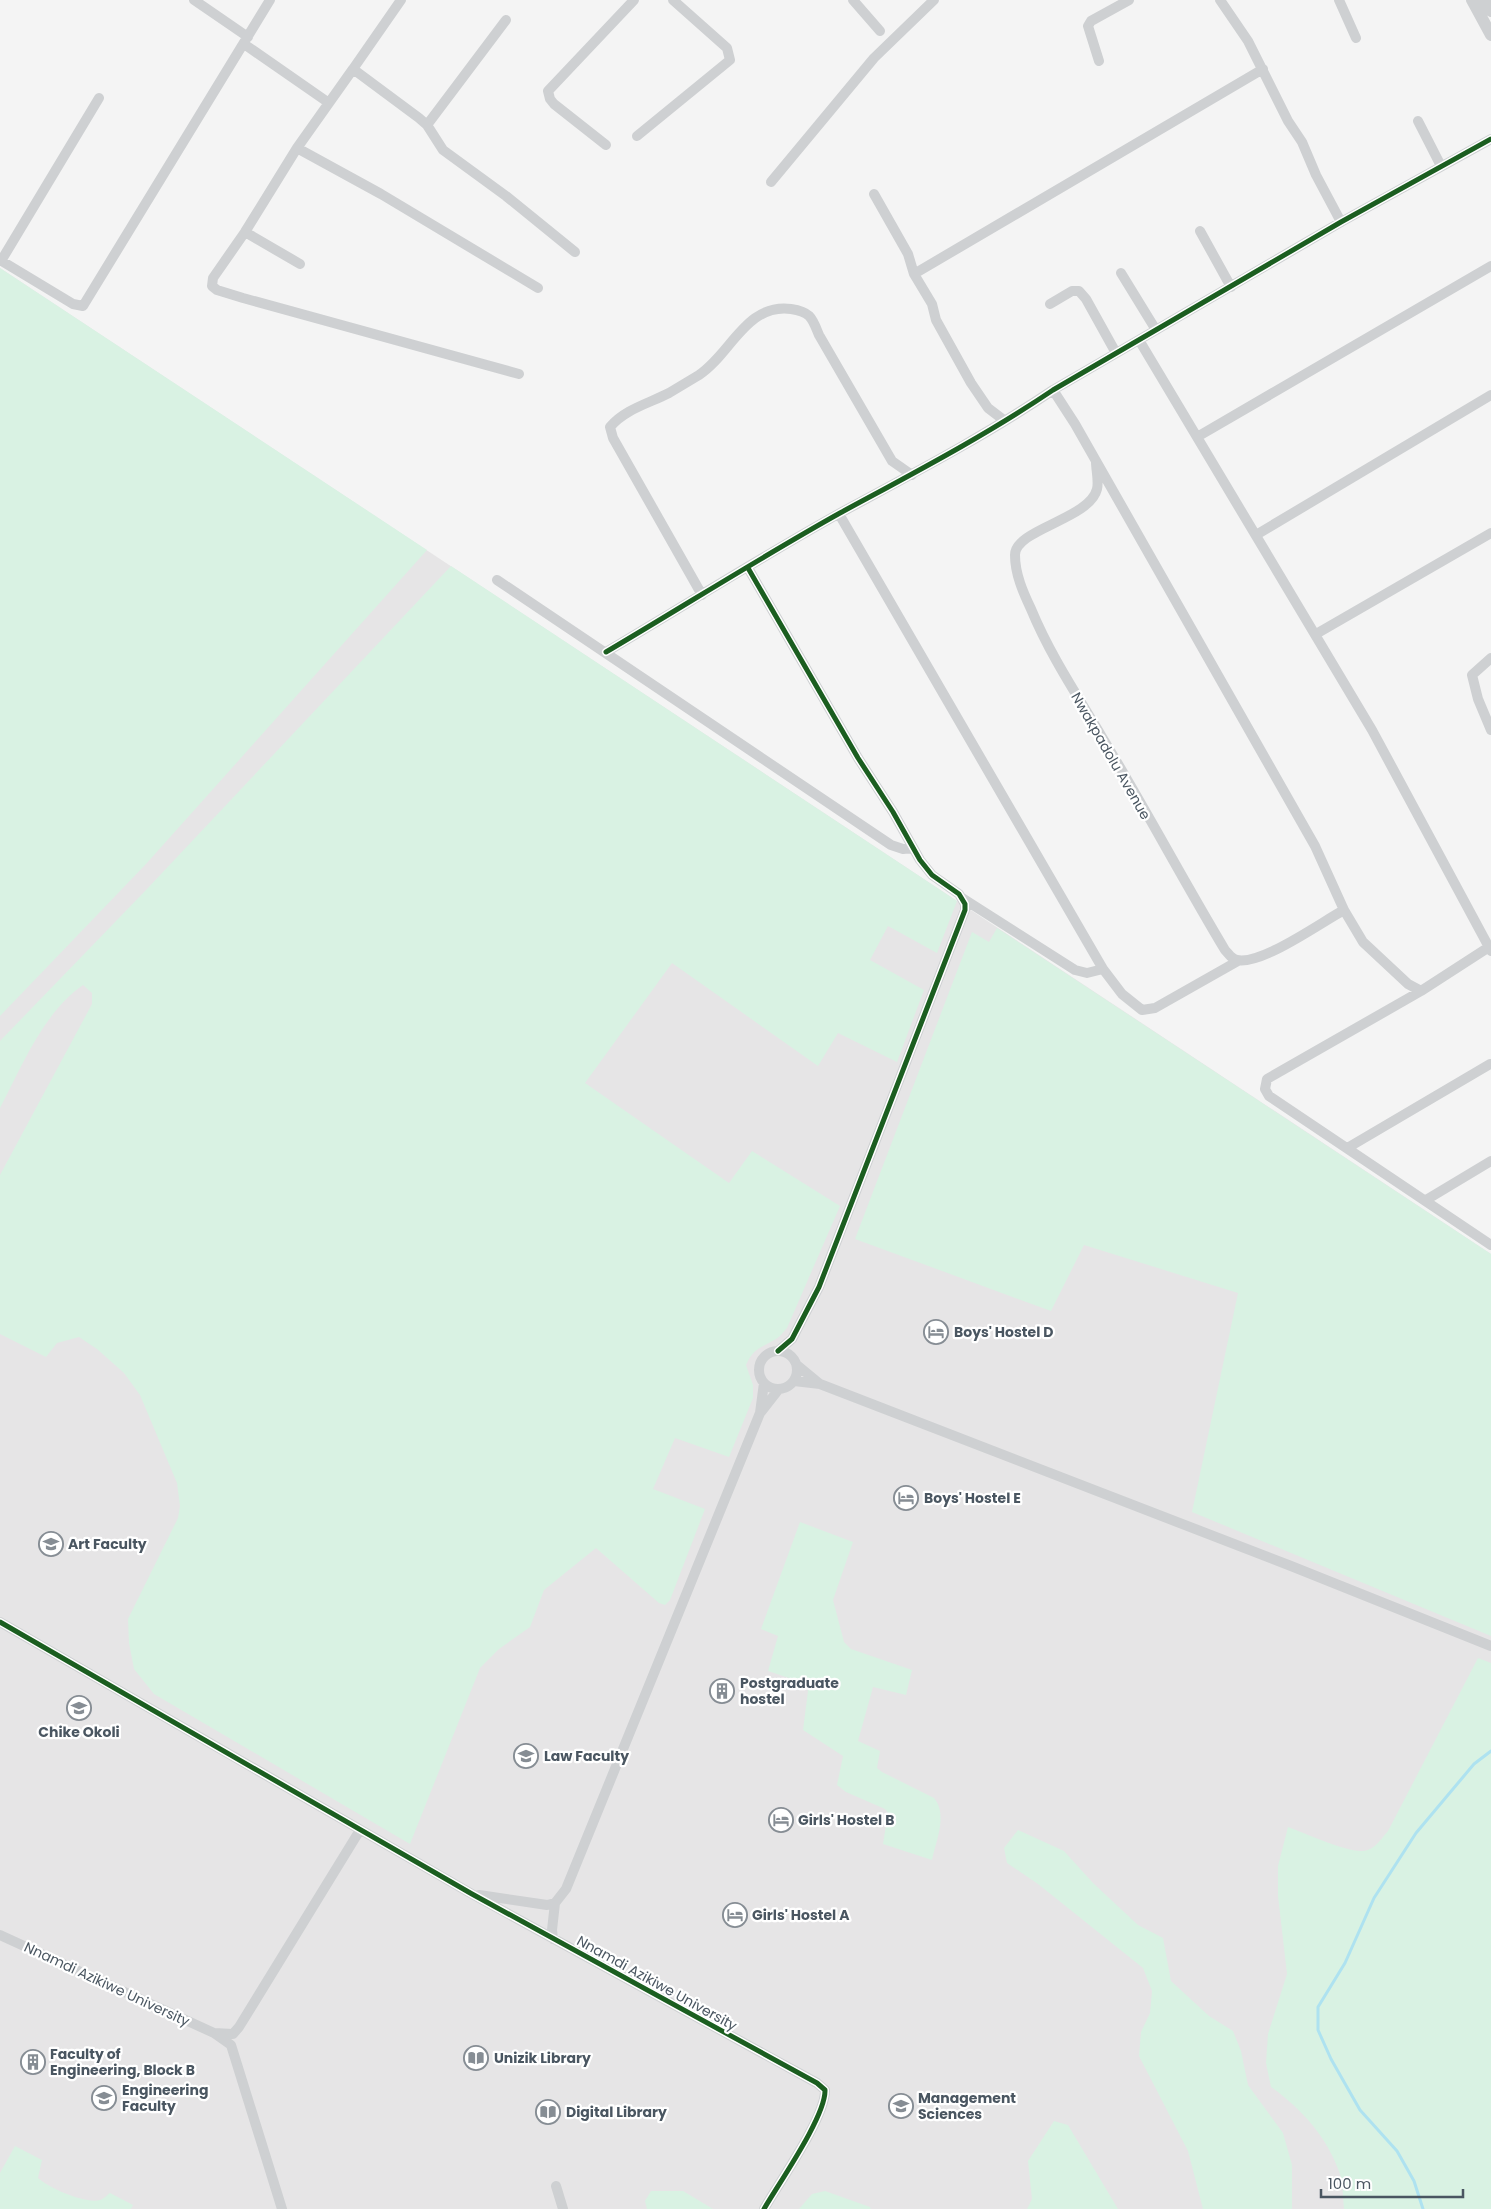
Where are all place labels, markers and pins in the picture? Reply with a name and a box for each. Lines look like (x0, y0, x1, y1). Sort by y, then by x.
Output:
hotel icon: Boys' Hostel D (923, 1319, 949, 1345)
place label: Boys' Hostel D (954, 1322, 1053, 1342)
hotel icon: Boys' Hostel E (893, 1485, 919, 1511)
place label: Boys' Hostel E (924, 1488, 1021, 1508)
school or university icon: Art Faculty (38, 1531, 64, 1557)
place label: Art Faculty (68, 1534, 147, 1554)
place label: Postgraduate hostel (740, 1673, 839, 1709)
building icon: Postgraduate hostel (709, 1678, 735, 1704)
school or university icon: Chike Okoli (66, 1695, 92, 1721)
place label: Chike Okoli (38, 1722, 120, 1742)
school or university icon: Law Faculty (513, 1743, 539, 1769)
place label: Law Faculty (544, 1746, 629, 1766)
hotel icon: Girls' Hostel B (768, 1807, 794, 1833)
place label: Girls' Hostel B (798, 1810, 894, 1830)
hotel icon: Girls' Hostel A (722, 1902, 748, 1928)
place label: Girls' Hostel A (752, 1905, 850, 1925)
place label: Faculty of Engineering, Block B (50, 2044, 195, 2080)
library icon: Unizik Library (463, 2045, 489, 2071)
place label: Unizik Library (494, 2048, 591, 2068)
building icon: Faculty of Engineering, Block B (20, 2049, 46, 2075)
place label: Engineering Faculty (122, 2080, 208, 2116)
school or university icon: Engineering Faculty (91, 2085, 117, 2111)
place label: Management Sciences (918, 2088, 1016, 2124)
school or university icon: Management Sciences (888, 2093, 914, 2119)
library icon: Digital Library (535, 2099, 561, 2125)
place label: Digital Library (566, 2102, 667, 2122)

